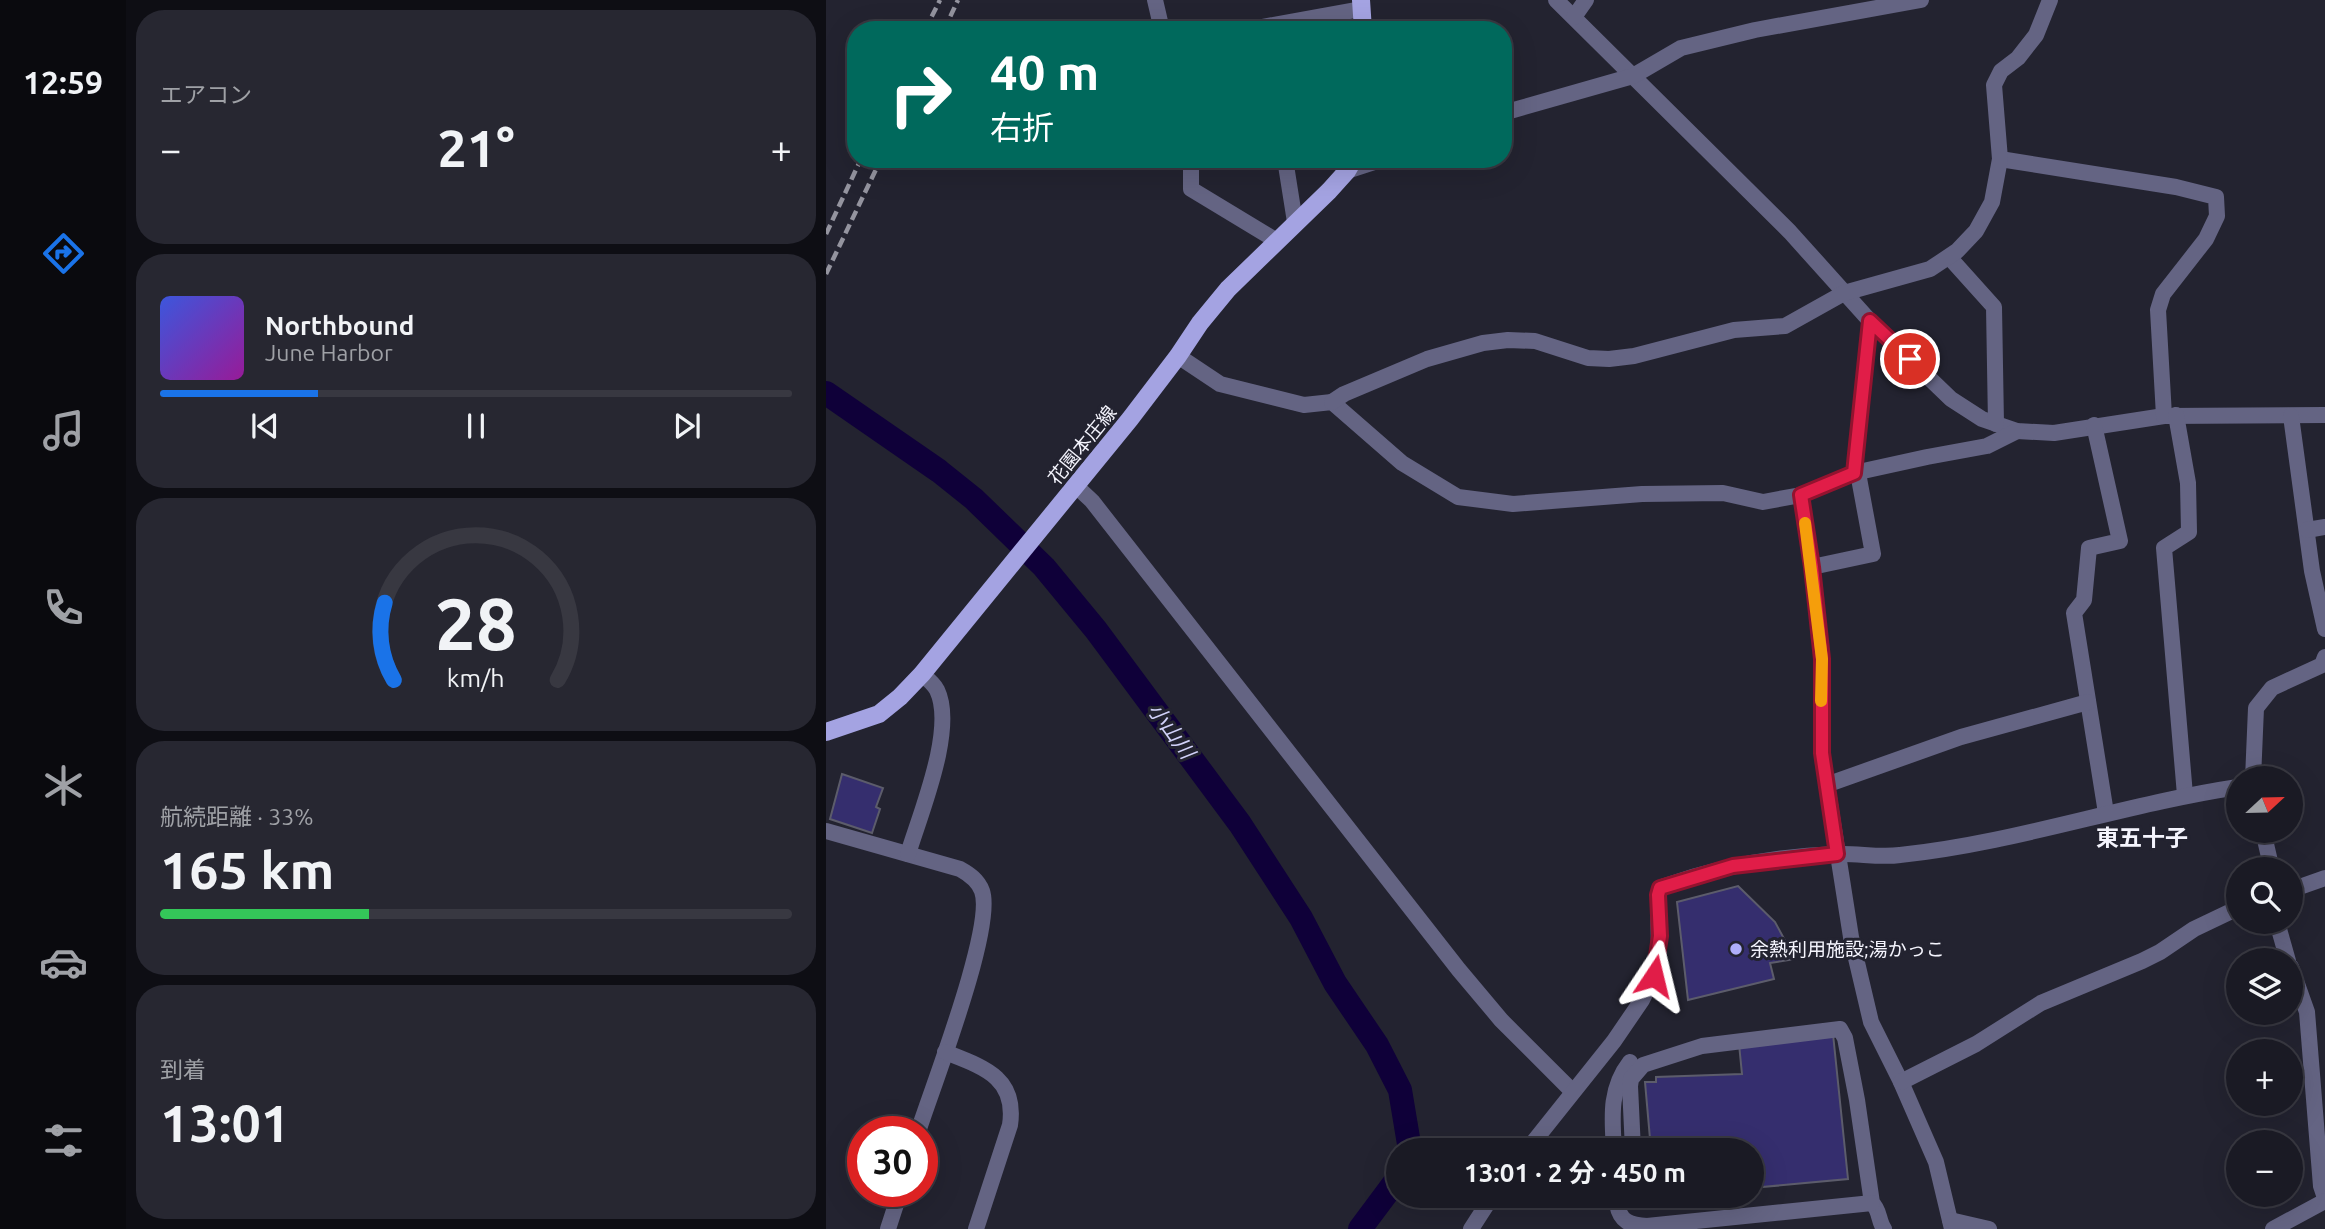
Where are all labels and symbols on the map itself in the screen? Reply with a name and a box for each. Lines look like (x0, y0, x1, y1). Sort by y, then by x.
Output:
pin (1880, 329, 1940, 389)
street label: 花園本庄線 (1044, 401, 1120, 489)
water label: 小山川 (1144, 698, 1201, 765)
north arrow (2226, 766, 2303, 844)
district label: 東五十子 (2096, 825, 2188, 850)
place label: 余熱利用施設;湯かっこ (1750, 938, 1945, 960)
position arrow (1617, 939, 1691, 1013)
marker: 余熱利用施設;湯かっこ (1728, 941, 1744, 957)
speed limit sign: 30 (847, 1116, 938, 1207)

